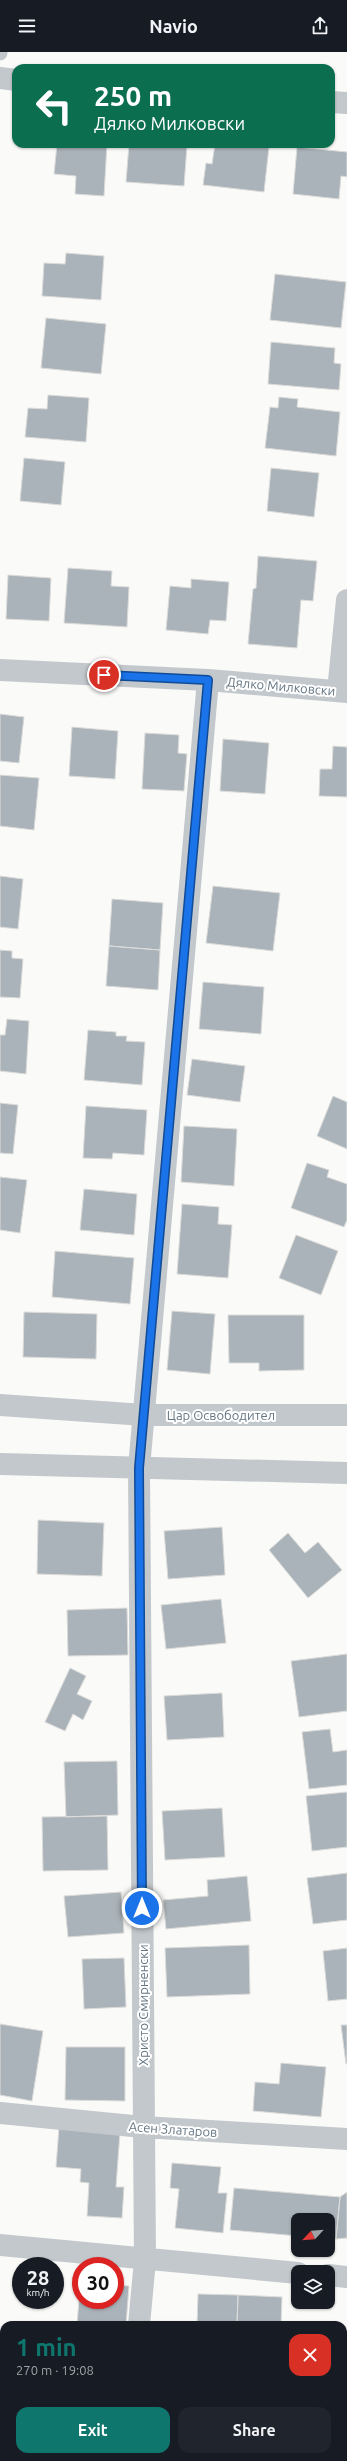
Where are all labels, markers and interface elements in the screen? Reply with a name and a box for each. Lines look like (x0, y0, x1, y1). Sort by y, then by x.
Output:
icon: menu (16, 15, 38, 37)
icon: share (309, 15, 331, 37)
text: Navio (149, 16, 198, 36)
icon: left (28, 80, 80, 132)
text: 250 m (94, 80, 172, 111)
text: Дялко Милковски (94, 113, 245, 133)
pin (87, 658, 121, 692)
icon: arrive (93, 664, 115, 686)
street label: Дялко Милковски (226, 674, 336, 698)
street label: Цар Освободител (167, 1408, 275, 1422)
position arrow (121, 1887, 163, 1929)
street label: Христо Смирненски (136, 1944, 150, 2066)
street label: Асен Златаров (128, 2119, 218, 2139)
north arrow (291, 2213, 335, 2257)
map controls (291, 2213, 335, 2309)
speed limit sign: 30 (72, 2257, 124, 2309)
button: layers (291, 2265, 335, 2309)
text: 28 (27, 2266, 49, 2289)
text: km/h (26, 2287, 50, 2298)
text: 1 min (16, 2334, 77, 2361)
button: close (289, 2334, 331, 2376)
text: 270 m · 19:08 (16, 2363, 94, 2377)
button: Exit (16, 2407, 170, 2453)
button: Share (178, 2407, 331, 2453)

